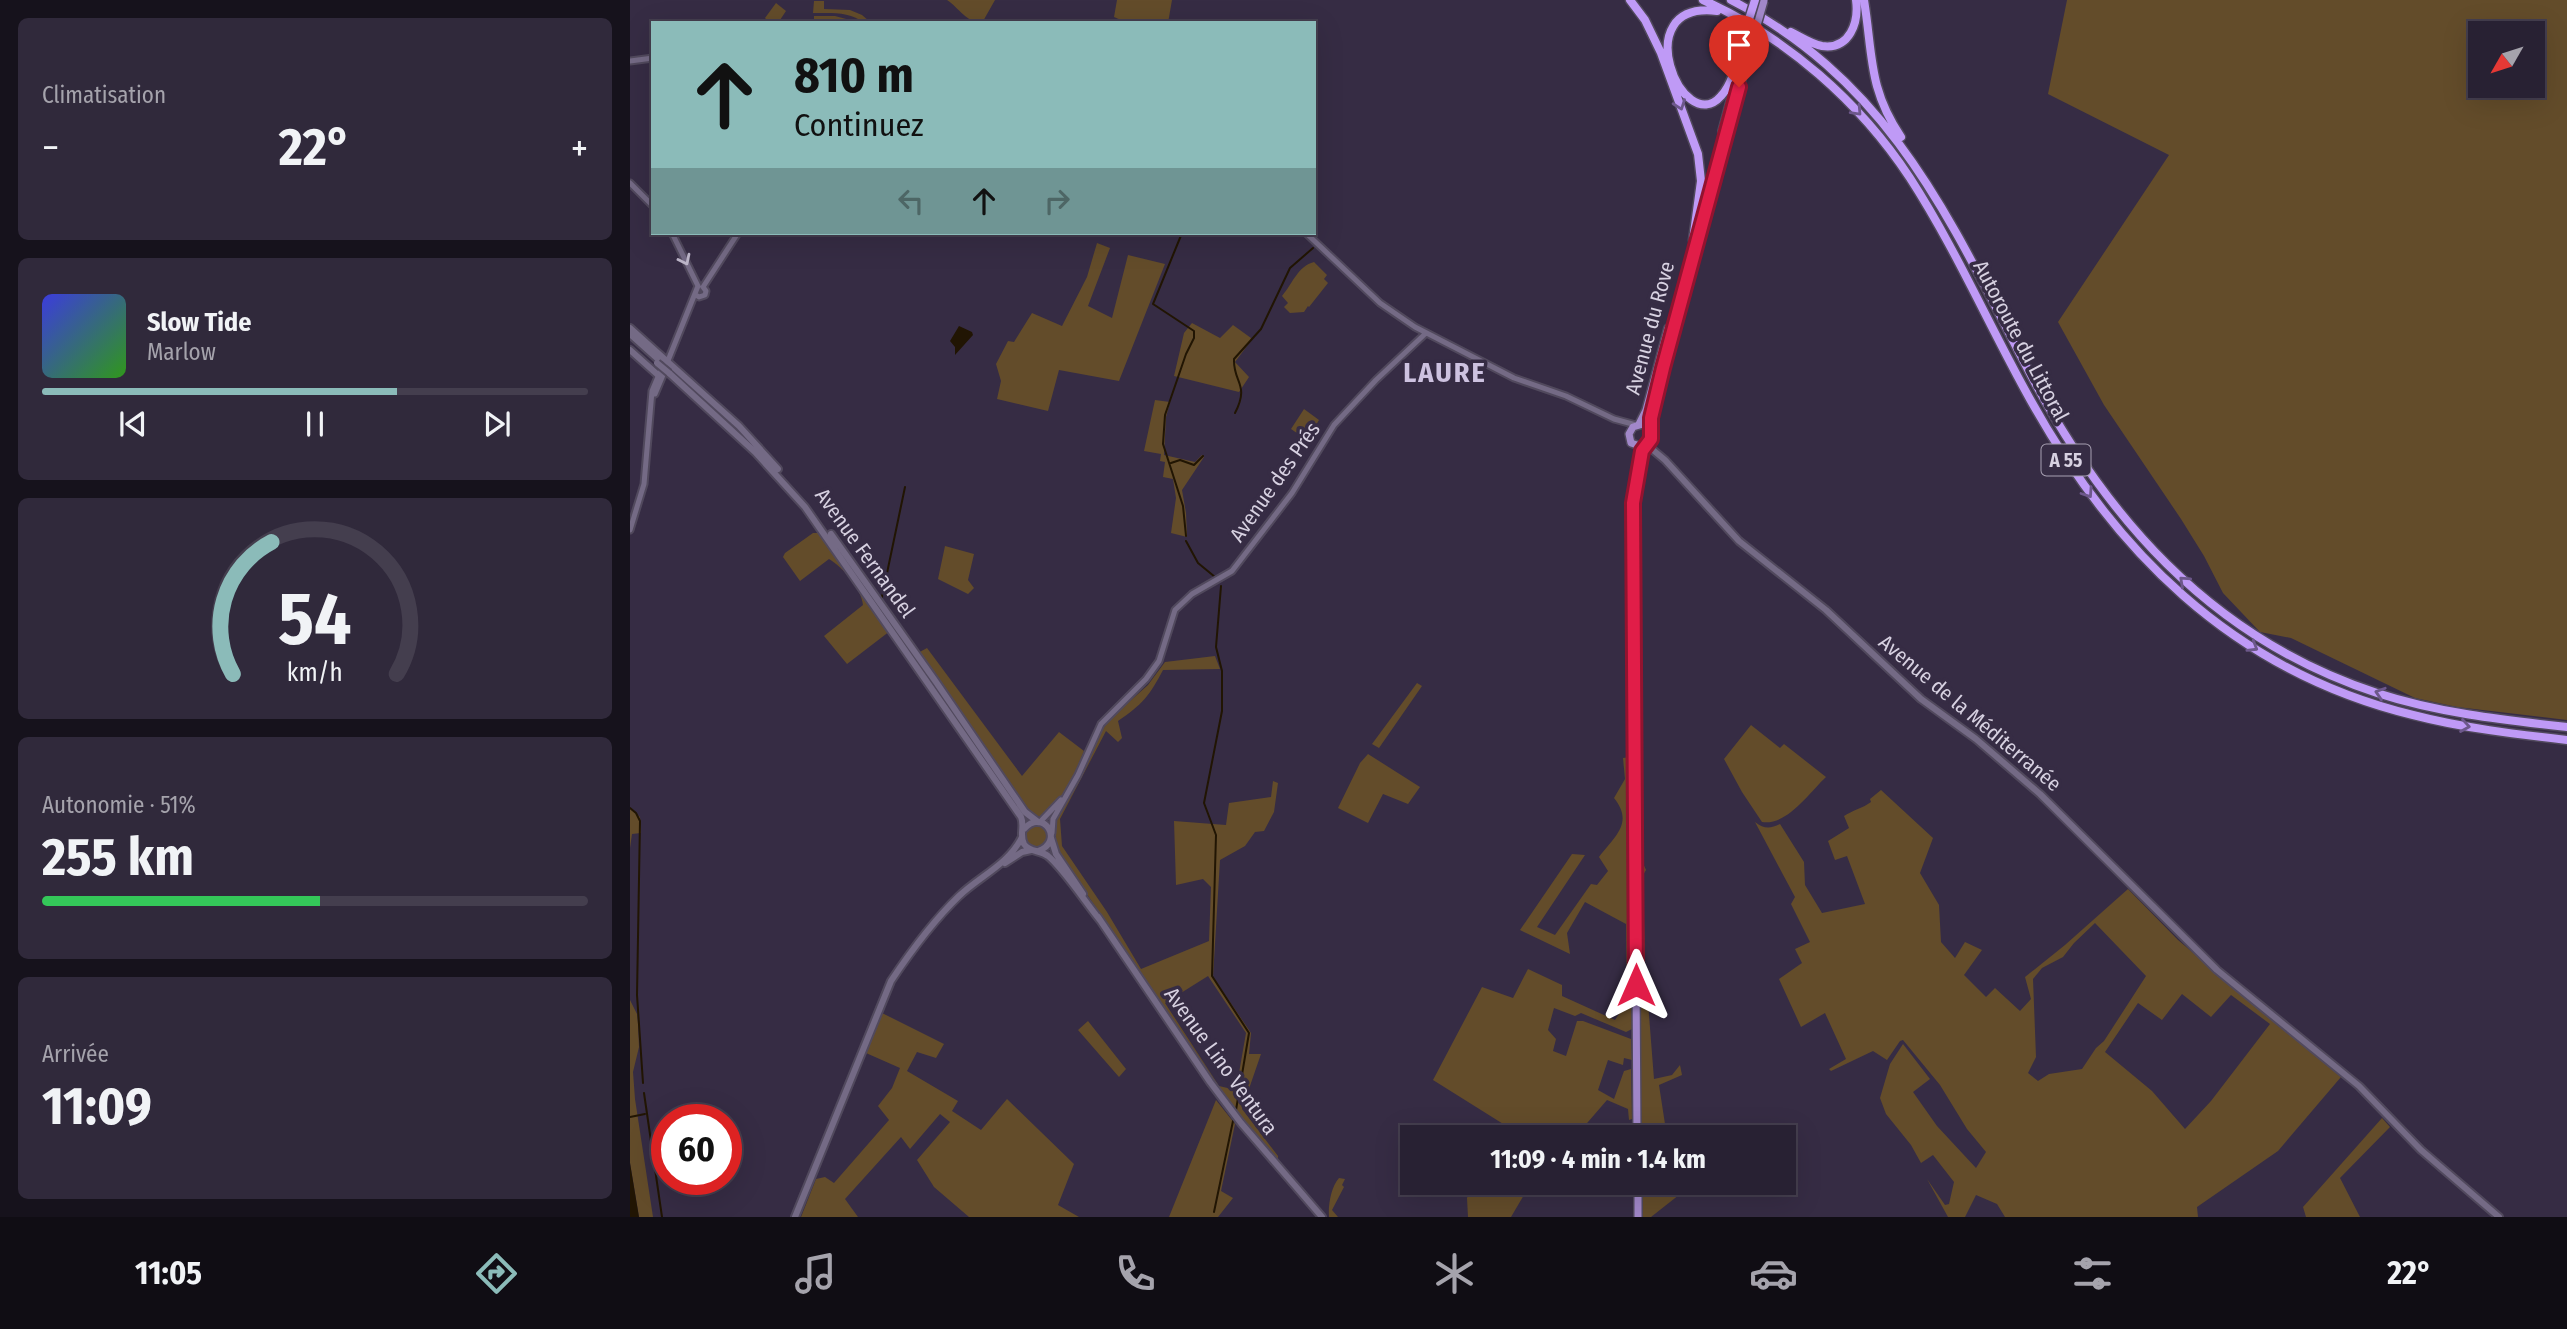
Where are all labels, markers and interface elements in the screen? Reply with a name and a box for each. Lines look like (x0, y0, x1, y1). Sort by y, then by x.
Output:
pin (1709, 15, 1769, 87)
north arrow (2468, 21, 2544, 98)
map controls (2468, 21, 2545, 98)
icon: arrive (1720, 26, 1758, 64)
text: 810 m (794, 46, 914, 105)
icon: ahead (679, 49, 770, 140)
text: Climatisation (42, 81, 166, 109)
one-way arrow (1672, 99, 1686, 111)
one-way arrow (1848, 103, 1861, 116)
text: Continuez (794, 106, 924, 144)
text: 22° (279, 116, 351, 179)
text: − (42, 125, 59, 171)
text: + (571, 125, 588, 171)
icon: left (892, 182, 930, 220)
icon: ahead (965, 182, 1003, 220)
icon: right (1038, 182, 1076, 220)
one-way arrow (677, 253, 691, 265)
street label: Autoroute du Littoral (1968, 256, 2075, 426)
street label: Avenue du Rove (1620, 258, 1680, 398)
text: Slow Tide (147, 307, 251, 338)
text: Marlow (147, 338, 216, 366)
district label: LAURE (1403, 356, 1487, 389)
icon: previous (114, 405, 152, 443)
icon: pause (296, 405, 334, 443)
icon: next (478, 405, 516, 443)
street label: Avenue des Prés (1224, 417, 1326, 547)
road number: A 55 (2042, 444, 2090, 475)
street label: Avenue Fernandel (809, 483, 921, 623)
one-way arrow (2080, 485, 2092, 498)
text: 54 (278, 577, 352, 664)
one-way arrow (2179, 577, 2192, 589)
street label: Avenue de la Méditerranée (1873, 629, 2067, 797)
one-way arrow (2246, 639, 2259, 652)
text: km/h (287, 658, 343, 688)
one-way arrow (2374, 687, 2386, 702)
one-way arrow (2459, 718, 2471, 733)
text: Autonomie · 51% (42, 791, 196, 819)
text: 255 km (42, 826, 194, 889)
position arrow (1599, 948, 1673, 1022)
street label: Avenue Lino Ventura (1159, 982, 1283, 1140)
text: Arrivée (42, 1040, 109, 1068)
text: 11:09 (42, 1075, 152, 1138)
speed limit sign: 60 (651, 1104, 742, 1195)
text: 11:09 · 4 min · 1.4 km (1490, 1144, 1706, 1175)
icon: directions (472, 1249, 521, 1298)
icon: music (791, 1249, 840, 1298)
icon: phone (1111, 1249, 1160, 1298)
icon: climate (1430, 1249, 1479, 1298)
icon: car (1749, 1249, 1798, 1298)
icon: filters (2068, 1249, 2117, 1298)
text: 11:05 (135, 1254, 202, 1292)
text: 22° (2387, 1254, 2432, 1292)

